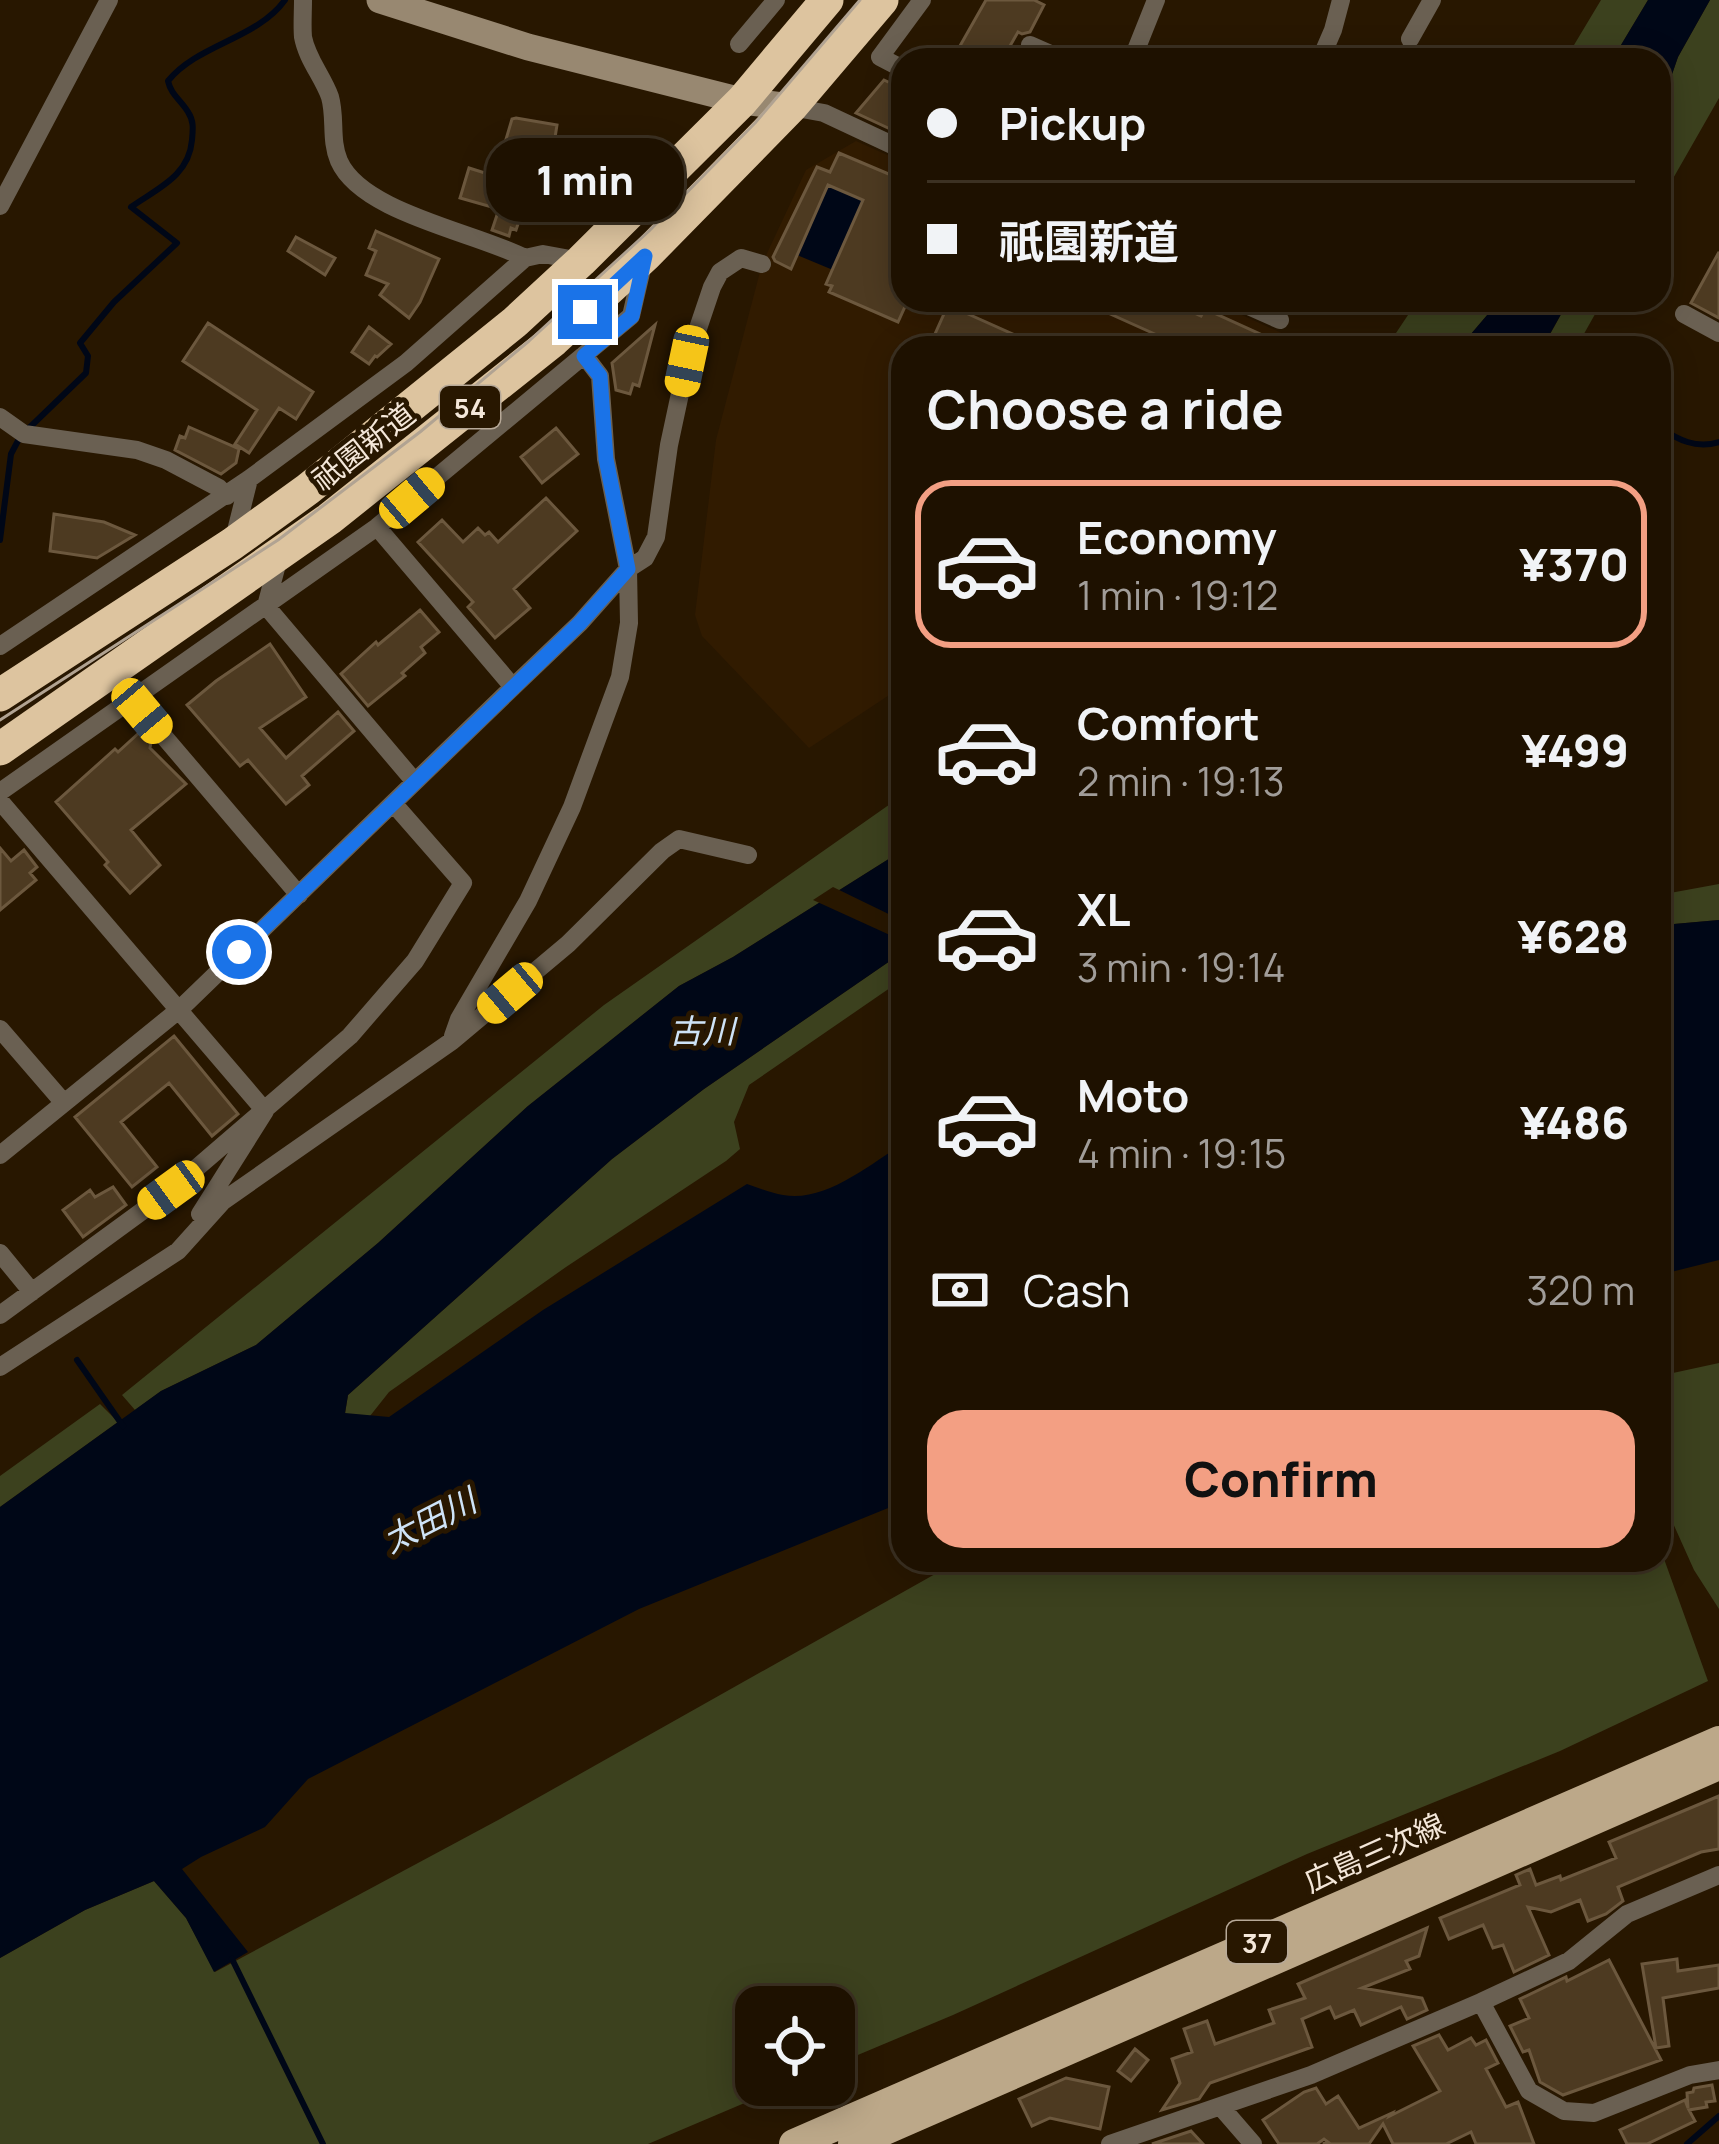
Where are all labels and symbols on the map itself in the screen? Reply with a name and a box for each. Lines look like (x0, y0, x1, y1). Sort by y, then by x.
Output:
callout: 1 min (486, 138, 684, 222)
route end (558, 285, 612, 339)
car (662, 322, 712, 400)
road number: 54 (440, 386, 500, 428)
street label: 祇園新道 (303, 393, 423, 499)
car (373, 461, 451, 535)
car (105, 672, 179, 750)
route start (212, 925, 266, 979)
car (471, 956, 549, 1030)
water label: 古川 (669, 1008, 738, 1053)
car (131, 1154, 211, 1226)
water label: 太田川 (375, 1476, 486, 1563)
street label: 広島三次線 (1297, 1803, 1451, 1901)
road number: 37 (1227, 1921, 1287, 1963)

